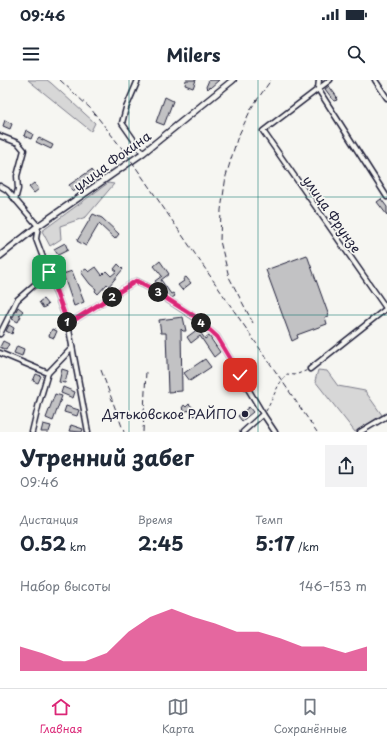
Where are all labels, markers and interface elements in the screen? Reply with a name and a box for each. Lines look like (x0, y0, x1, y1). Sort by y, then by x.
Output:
text: 09:46 (20, 3, 65, 26)
text: Milers (166, 41, 221, 68)
icon: menu (20, 43, 42, 65)
icon: search (345, 43, 367, 65)
street label: улица Фокина (69, 126, 155, 195)
street label: улица Фрунзе (299, 171, 366, 257)
pin (32, 255, 66, 289)
icon: arrive (38, 261, 60, 283)
pin: 3 (148, 282, 168, 302)
text: 3 (154, 283, 162, 300)
pin: 2 (102, 287, 122, 307)
text: 2 (108, 288, 116, 305)
pin: 1 (57, 312, 77, 332)
text: 1 (64, 313, 70, 330)
pin: 4 (191, 313, 211, 333)
text: 4 (197, 314, 205, 331)
pin (223, 358, 257, 392)
icon: check (229, 364, 251, 386)
place label: Дятьковское РАЙПО (101, 404, 237, 423)
marker: Дятьковское РАЙПО (240, 409, 250, 419)
text: Утренний забег (20, 440, 194, 473)
button: share (325, 445, 367, 487)
text: 09:46 (20, 472, 59, 491)
text: Дистанция (20, 511, 78, 528)
text: Время (138, 511, 173, 528)
text: Темп (255, 511, 283, 528)
text: 0.52 (20, 528, 66, 558)
text: 2:45 (138, 528, 184, 558)
text: 5:17 (255, 528, 295, 558)
text: km (66, 538, 86, 555)
text: /km (295, 538, 319, 555)
text: Набор высоты (20, 576, 111, 595)
text: 146–153 m (299, 576, 367, 595)
tab: Главная (40, 696, 82, 737)
tab: Карта (162, 696, 194, 737)
tab: Сохранённые (274, 696, 347, 737)

